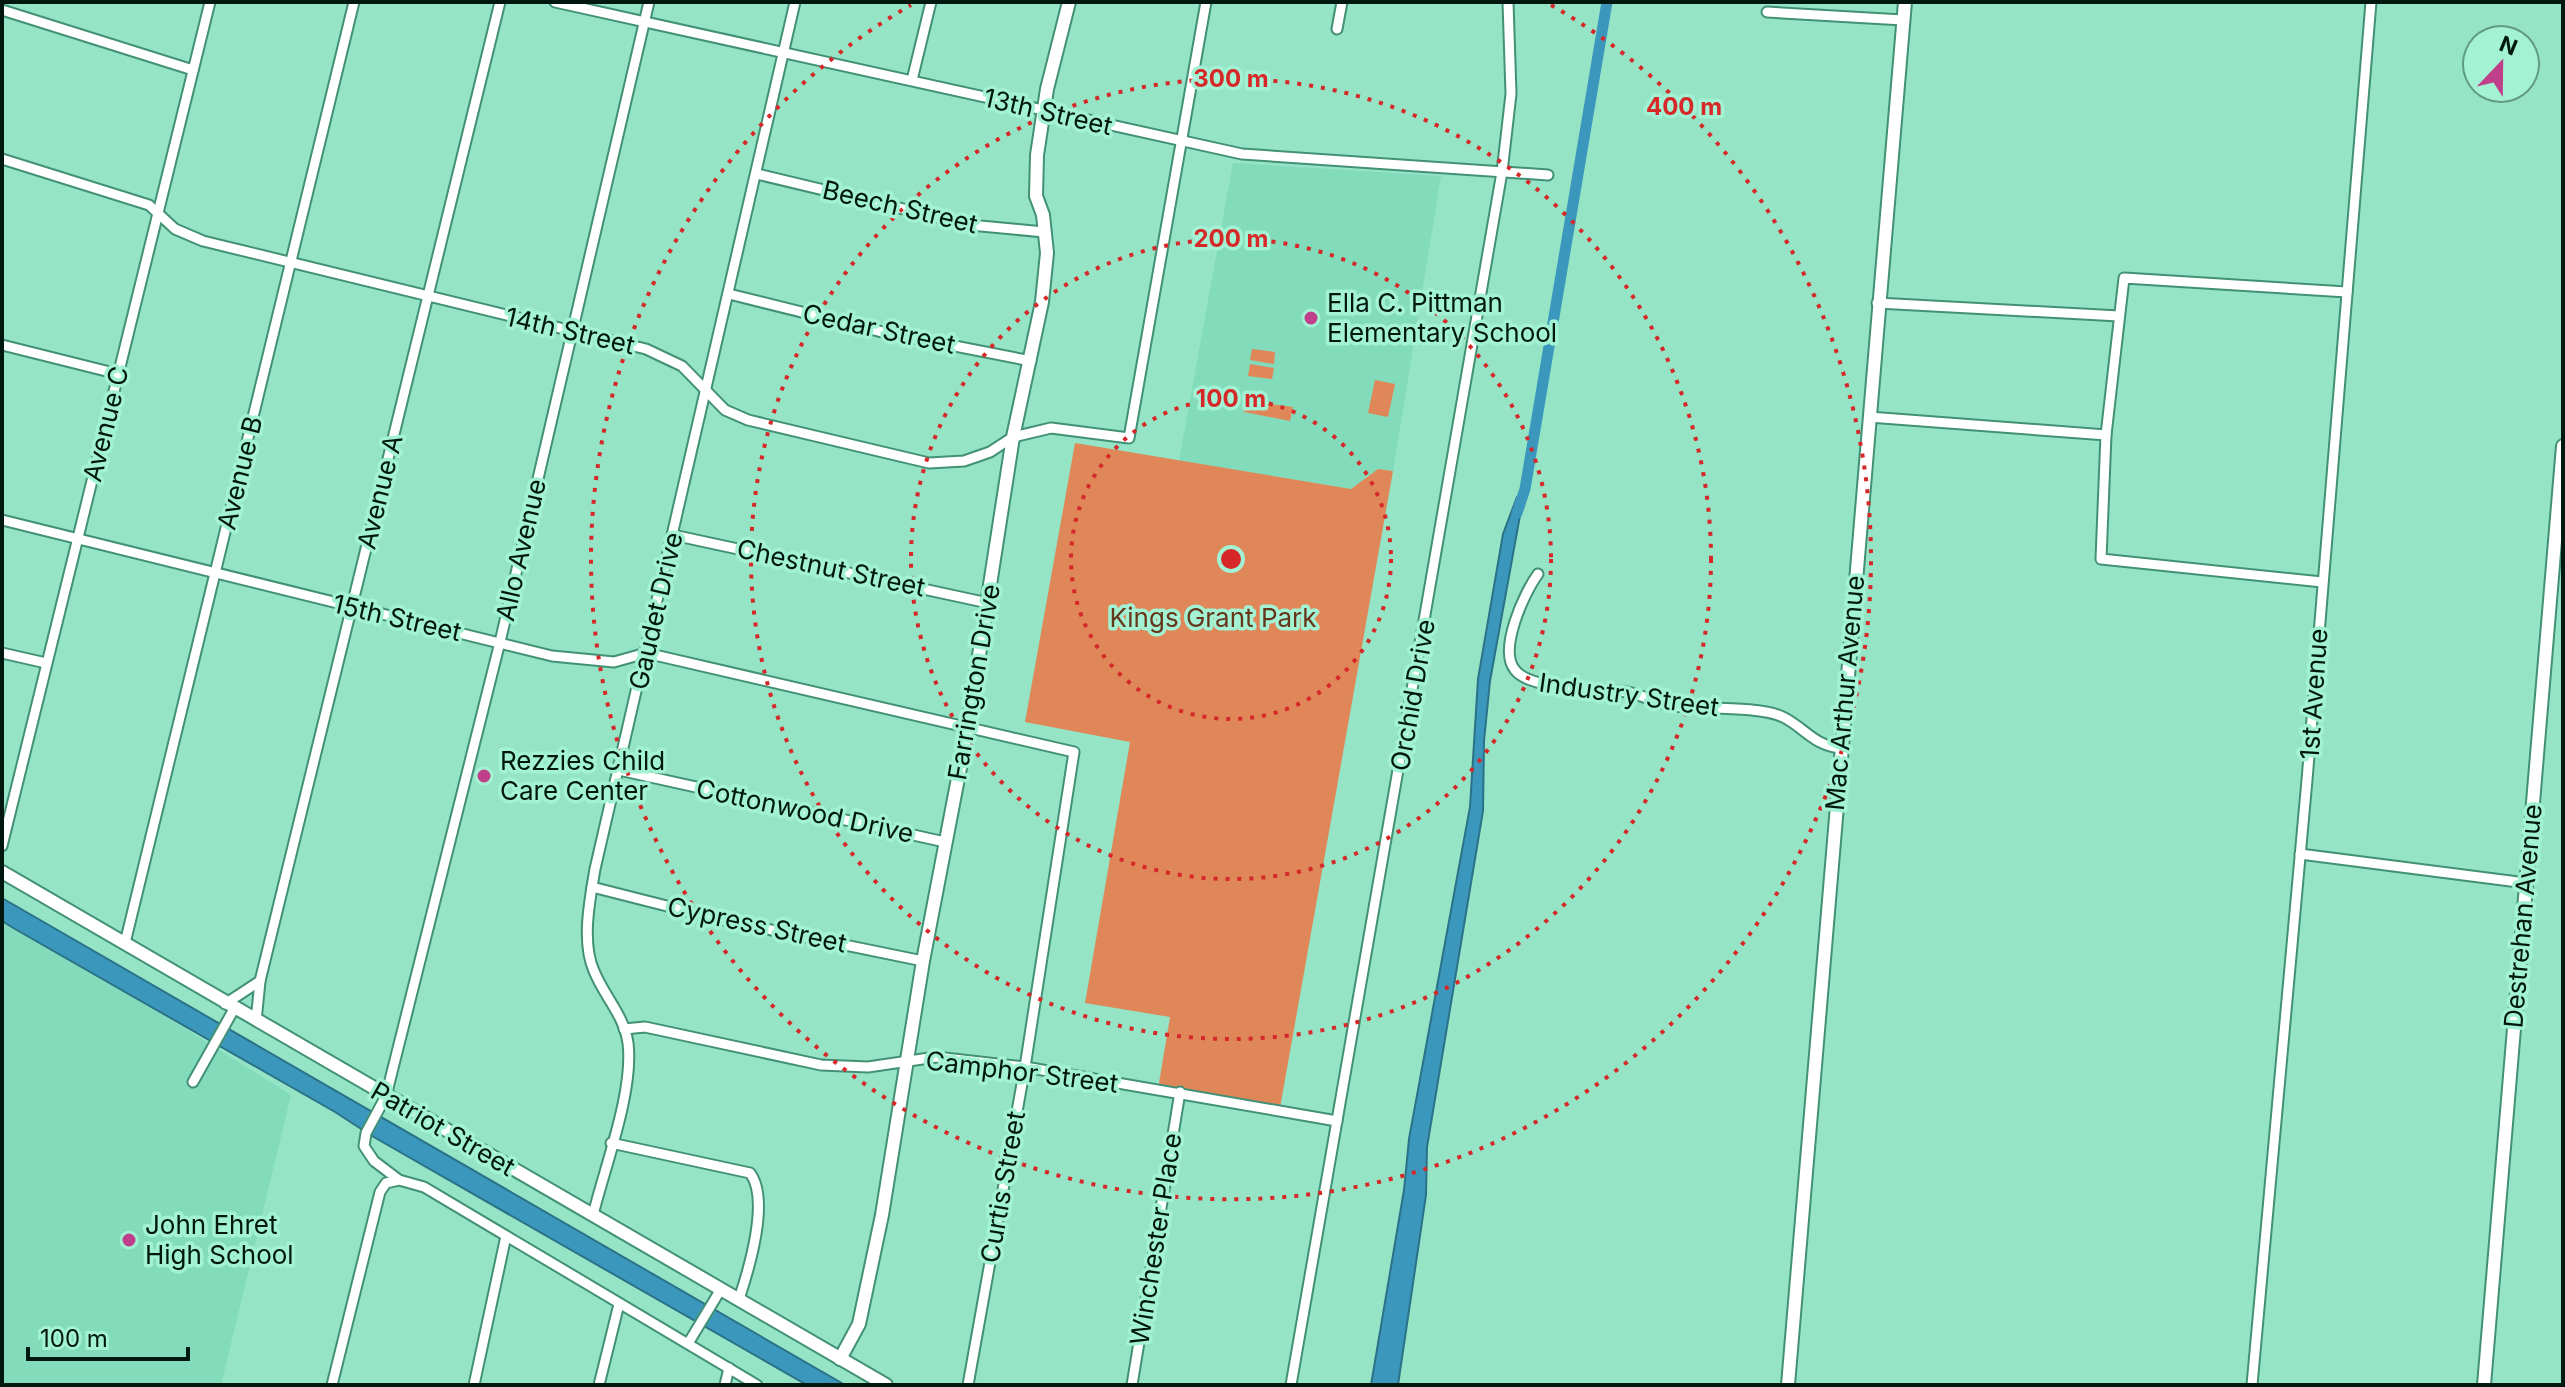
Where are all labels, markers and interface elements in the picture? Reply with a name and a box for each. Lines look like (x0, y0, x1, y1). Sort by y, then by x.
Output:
north arrow (2461, 24, 2541, 104)
text: N (2496, 30, 2521, 61)
text: 300 m (1193, 64, 1269, 93)
street label: 13th Street (981, 82, 1116, 141)
text: 400 m (1646, 92, 1722, 121)
street label: Beech Street (820, 174, 981, 239)
text: 200 m (1193, 224, 1269, 253)
place label: Ella C. Pittman Elementary School (1327, 287, 1557, 348)
street label: Cedar Street (800, 297, 958, 360)
street label: 14th Street (502, 301, 638, 360)
marker: Ella C. Pittman Elementary School (1302, 309, 1320, 327)
street label: Avenue C (76, 363, 135, 485)
text: 100 m (1196, 384, 1266, 413)
street label: Avenue B (210, 413, 269, 533)
street label: Avenue A (350, 432, 409, 552)
street label: Allo Avenue (489, 476, 552, 624)
street label: Gaudet Drive (622, 529, 689, 693)
street label: Chestnut Street (734, 532, 928, 603)
centre of rings (1217, 545, 1245, 573)
street label: Mac Arthur Avenue (1819, 574, 1870, 812)
street label: Farrington Drive (941, 582, 1006, 782)
street label: 15th Street (330, 588, 464, 647)
park label: Kings Grant Park (1109, 602, 1317, 633)
street label: Orchid Drive (1384, 617, 1441, 773)
street label: 1st Avenue (2293, 627, 2334, 761)
street label: Industry Street (1537, 667, 1721, 722)
place label: Rezzies Child Care Center (500, 745, 665, 806)
marker: Rezzies Child Care Center (475, 767, 493, 785)
street label: Cottonwood Drive (694, 772, 917, 849)
street label: Destrehan Avenue (2497, 803, 2548, 1029)
street label: Cypress Street (665, 890, 849, 959)
street label: Camphor Street (924, 1044, 1120, 1099)
street label: Patriot Street (366, 1075, 521, 1182)
street label: Curtis Street (974, 1109, 1031, 1265)
street label: Winchester Place (1123, 1131, 1188, 1347)
place label: John Ehret High School (145, 1209, 294, 1270)
marker: John Ehret High School (120, 1231, 138, 1249)
scale bar (28, 1311, 188, 1361)
text: 100 m (40, 1324, 108, 1353)

